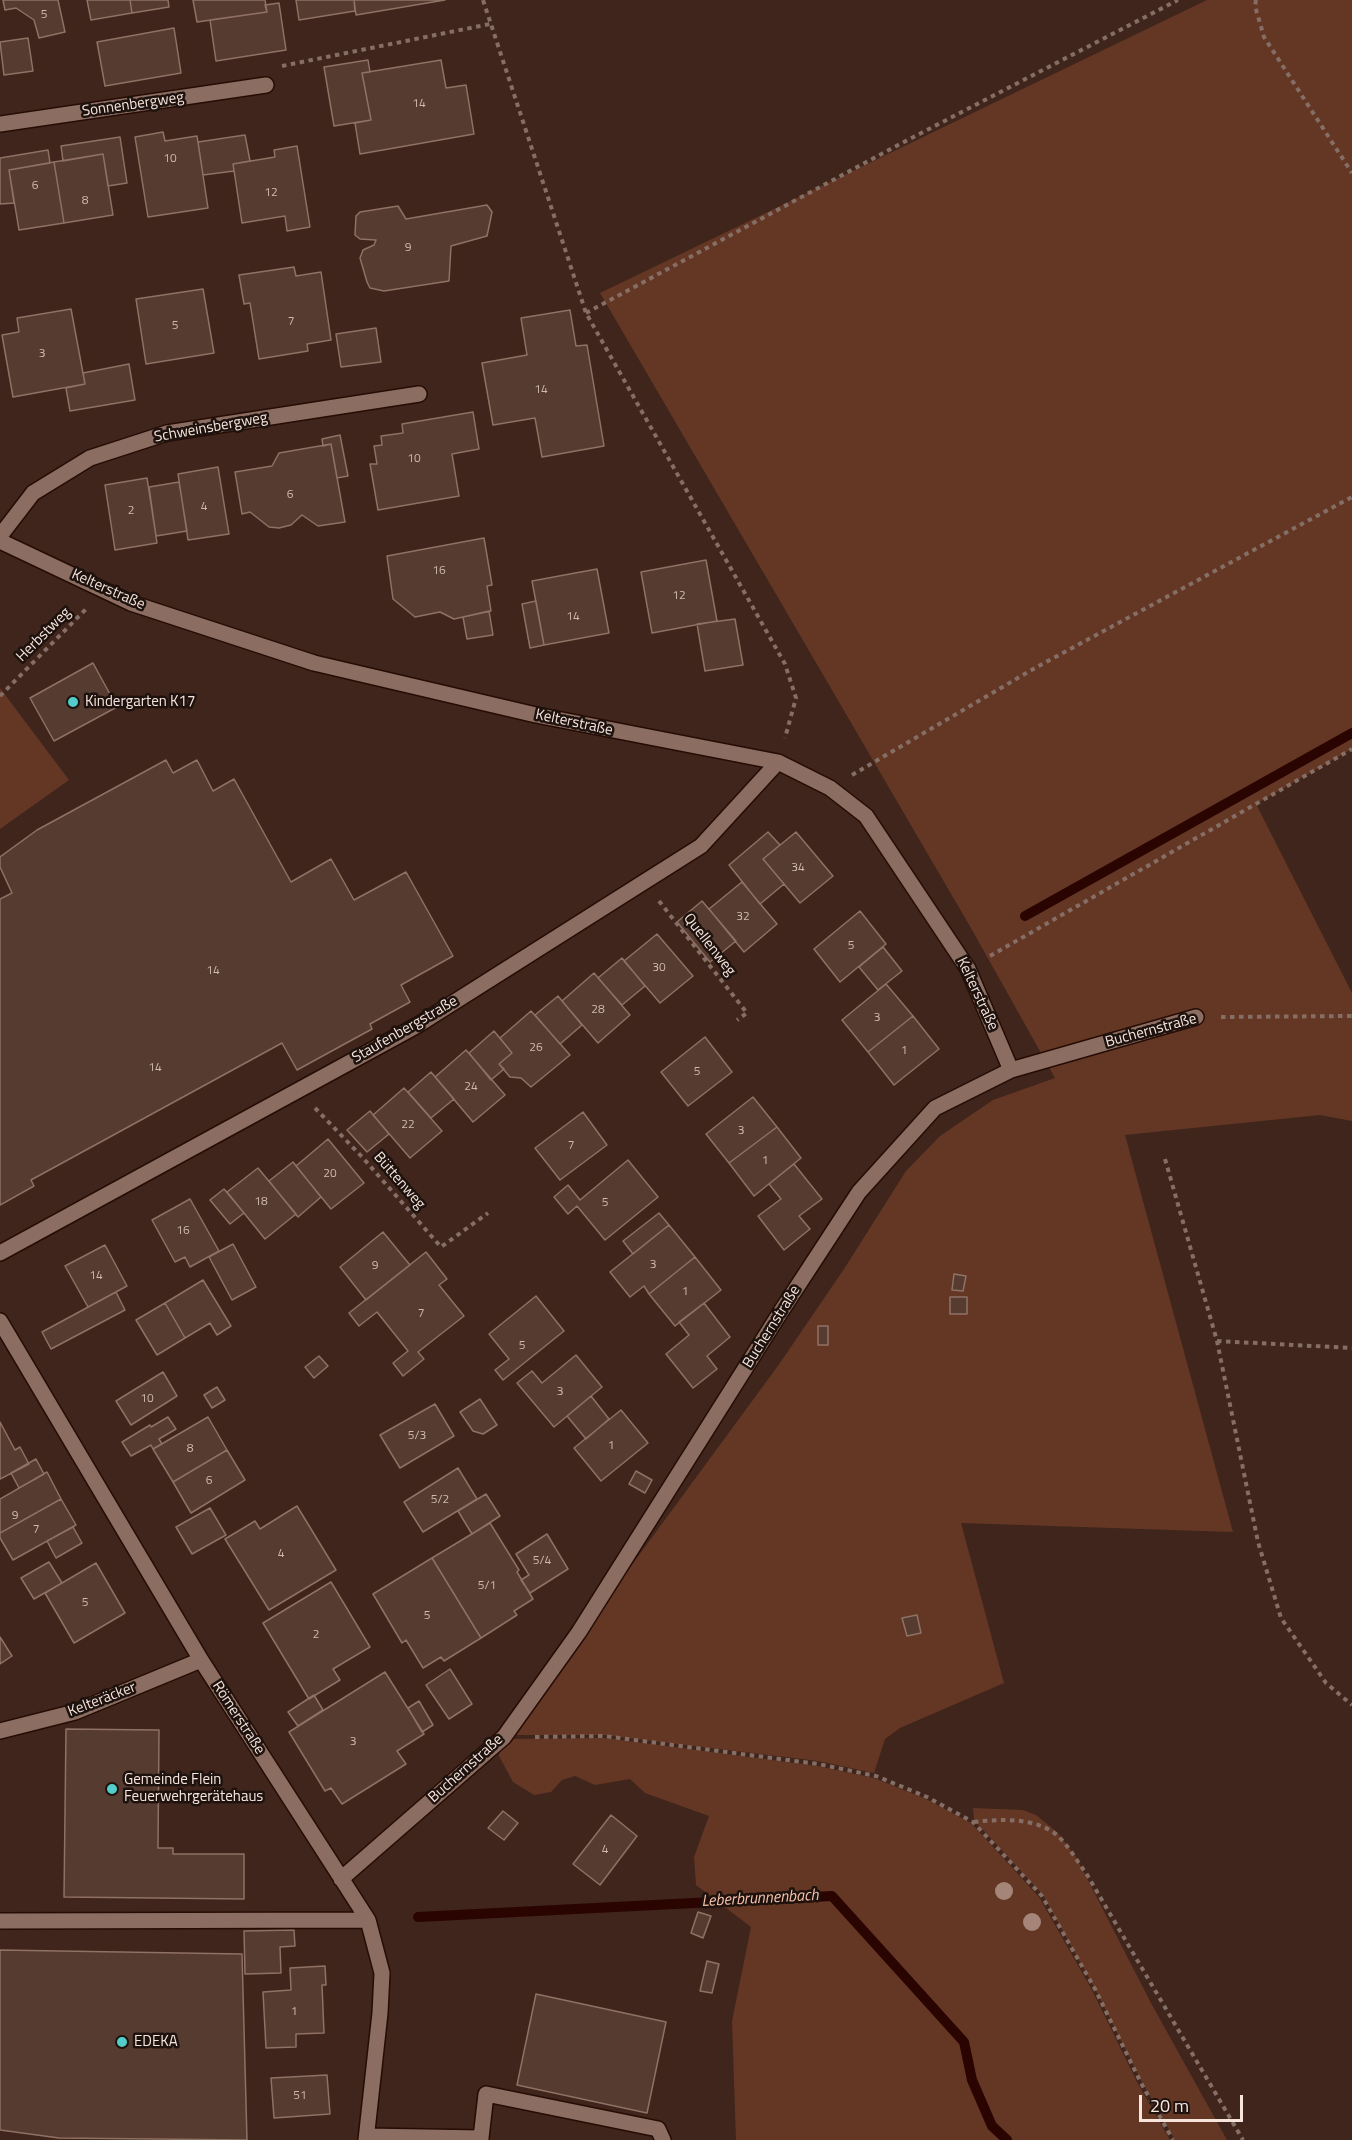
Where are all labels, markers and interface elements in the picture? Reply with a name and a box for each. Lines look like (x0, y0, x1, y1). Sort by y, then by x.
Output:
house number: 5 (41, 8, 47, 22)
street label: Sonnenbergweg (81, 89, 185, 121)
house number: 14 (412, 97, 426, 111)
house number: 10 (163, 152, 177, 166)
house number: 6 (32, 179, 38, 193)
house number: 12 (264, 186, 278, 200)
house number: 8 (82, 194, 88, 208)
house number: 9 (405, 241, 411, 255)
house number: 7 (288, 315, 294, 329)
house number: 5 (172, 319, 178, 333)
house number: 3 (39, 347, 45, 361)
house number: 14 (534, 383, 548, 397)
street label: Schweinsbergweg (153, 409, 269, 447)
house number: 10 (407, 452, 421, 466)
house number: 6 (287, 488, 293, 502)
house number: 4 (201, 500, 207, 514)
house number: 2 (128, 504, 134, 518)
house number: 16 (432, 564, 446, 578)
street label: Kelterstraße (68, 566, 148, 614)
house number: 12 (672, 589, 686, 603)
street label: Herbstweg (13, 604, 75, 666)
house number: 14 (566, 610, 580, 624)
place label: Kindergarten K17 (85, 693, 195, 711)
marker: Kindergarten K17 (66, 695, 80, 709)
street label: Kelterstraße (534, 706, 614, 740)
house number: 34 (791, 861, 805, 875)
street label: Quellenweg (679, 910, 739, 980)
house number: 32 (736, 910, 750, 924)
house number: 5 (848, 939, 854, 953)
street label: Kelterstraße (952, 955, 1002, 1033)
house number: 30 (652, 961, 666, 975)
house number: 14 (206, 964, 220, 978)
street label: Staufenbergstraße (349, 993, 461, 1067)
house number: 28 (591, 1003, 605, 1017)
street label: Buchernstraße (1103, 1010, 1199, 1052)
house number: 3 (874, 1011, 880, 1025)
house number: 26 (529, 1041, 543, 1055)
house number: 1 (901, 1044, 907, 1058)
house number: 14 (148, 1061, 162, 1075)
house number: 5 (694, 1065, 700, 1079)
house number: 24 (464, 1080, 478, 1094)
house number: 22 (401, 1118, 415, 1132)
house number: 3 (738, 1124, 744, 1138)
house number: 7 (568, 1139, 574, 1153)
street label: Büttenweg (369, 1149, 429, 1213)
house number: 1 (762, 1154, 768, 1168)
house number: 20 (323, 1167, 337, 1181)
house number: 18 (254, 1195, 268, 1209)
house number: 5 (602, 1196, 608, 1210)
house number: 16 (176, 1224, 190, 1238)
house number: 3 (650, 1258, 656, 1272)
house number: 9 (372, 1259, 378, 1273)
house number: 14 (89, 1269, 103, 1283)
street label: Buchernstraße (740, 1282, 804, 1372)
house number: 1 (682, 1285, 688, 1299)
house number: 7 (418, 1307, 424, 1321)
house number: 5 (519, 1339, 525, 1353)
house number: 3 (557, 1385, 563, 1399)
house number: 10 (140, 1392, 154, 1406)
house number: 5/3 (408, 1429, 426, 1443)
house number: 1 (608, 1439, 614, 1453)
house number: 8 (187, 1442, 193, 1456)
house number: 6 (206, 1474, 212, 1488)
house number: 5/2 (431, 1493, 449, 1507)
house number: 9 (12, 1509, 18, 1523)
house number: 7 (33, 1523, 39, 1537)
house number: 4 (278, 1547, 284, 1561)
house number: 5/4 (533, 1554, 551, 1568)
house number: 5/1 (478, 1579, 496, 1593)
house number: 5 (82, 1596, 88, 1610)
house number: 5 (424, 1609, 430, 1623)
house number: 2 (313, 1628, 319, 1642)
street label: Römerstraße (208, 1678, 268, 1758)
street label: Kelteräcker (66, 1679, 138, 1721)
street label: Buchernstraße (425, 1731, 507, 1807)
house number: 3 (350, 1735, 356, 1749)
place label: Gemeinde Flein Feuerwehrgerätehaus (124, 1771, 263, 1806)
marker: Gemeinde Flein Feuerwehrgerätehaus (105, 1782, 119, 1796)
house number: 4 (602, 1843, 608, 1857)
water label: Leberbrunnenbach (701, 1886, 819, 1912)
house number: 1 (291, 2005, 297, 2019)
place label: EDEKA (134, 2033, 178, 2051)
marker: EDEKA (115, 2035, 129, 2049)
scale bar (1142, 2083, 1246, 2121)
house number: 51 (293, 2089, 307, 2103)
text: 20 m (1150, 2092, 1189, 2119)

